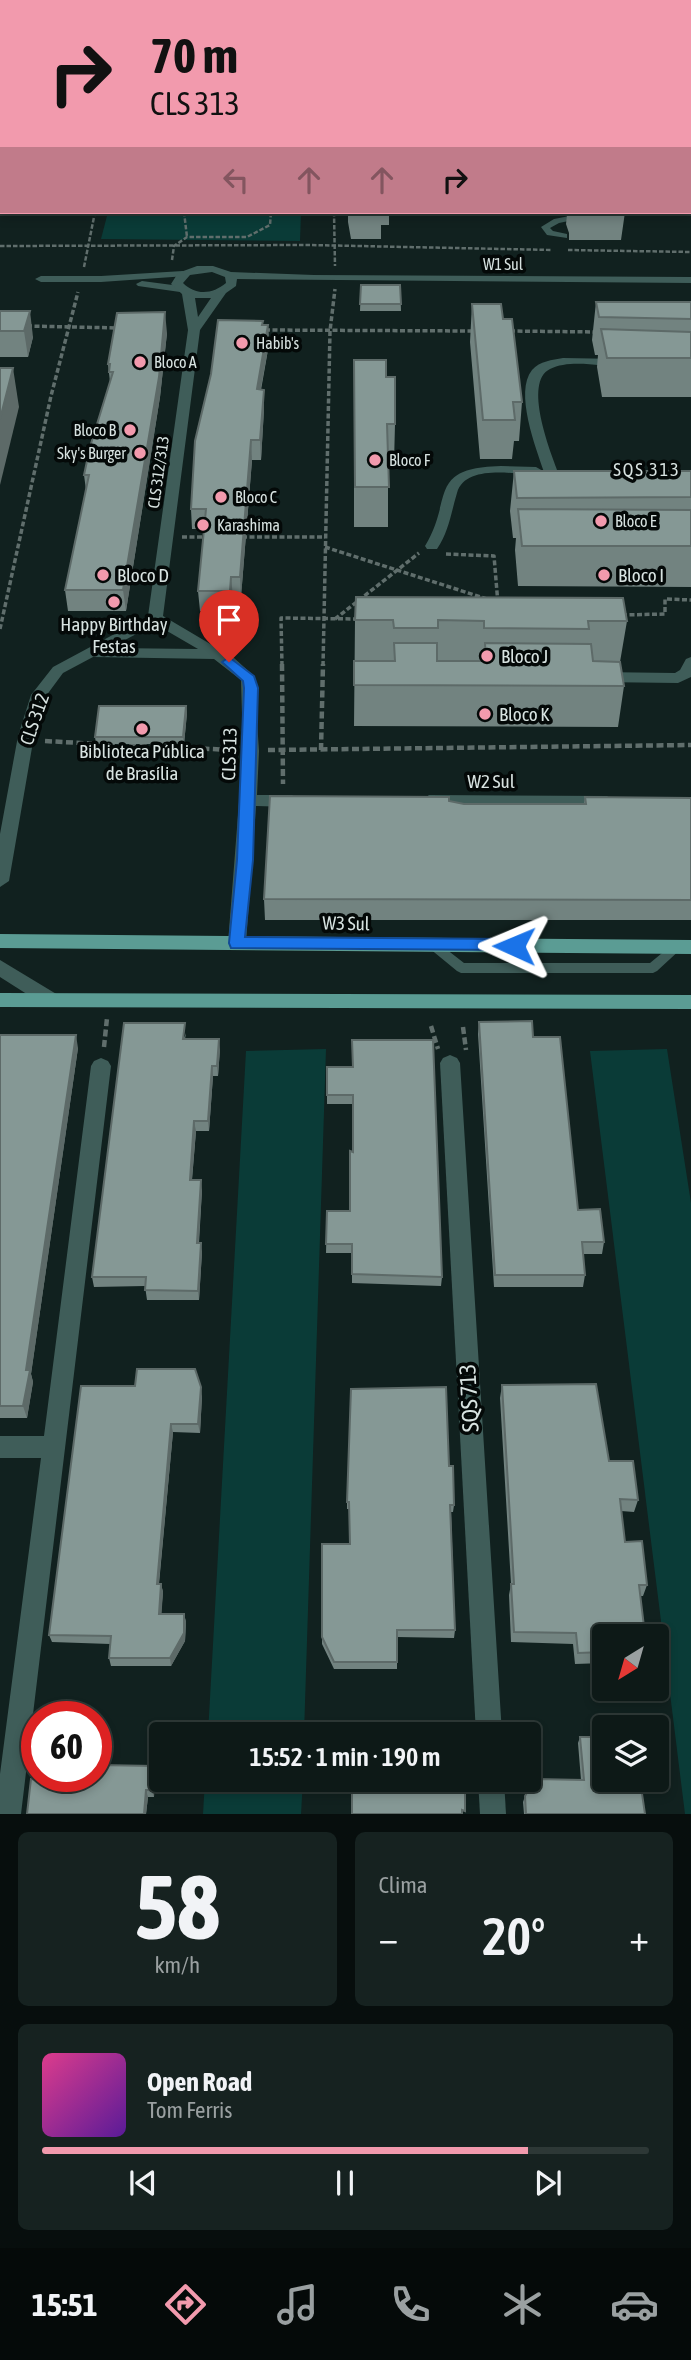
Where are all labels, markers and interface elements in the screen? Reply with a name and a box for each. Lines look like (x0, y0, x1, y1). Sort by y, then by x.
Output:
text: 70 m (150, 27, 238, 83)
icon: right (35, 28, 126, 119)
text: CLS 313 (150, 85, 240, 122)
icon: left (217, 161, 255, 199)
icon: ahead (290, 161, 328, 199)
icon: ahead (363, 161, 401, 199)
icon: right (436, 161, 474, 199)
street label: W1 Sul (483, 255, 524, 273)
place label: Habib's (256, 334, 300, 352)
marker: Habib's (234, 335, 250, 351)
place label: Bloco A (154, 353, 197, 371)
marker: Bloco A (132, 354, 148, 370)
place label: Bloco B (74, 421, 116, 439)
marker: Bloco B (122, 422, 138, 438)
street label: CLS 312/313 (144, 435, 172, 509)
place label: Sky's Burger (57, 444, 126, 463)
marker: Sky's Burger (132, 445, 148, 461)
place label: Bloco F (389, 451, 431, 469)
marker: Bloco F (367, 452, 383, 468)
district label: SQS 313 (613, 459, 681, 480)
place label: Bloco C (235, 488, 277, 506)
marker: Bloco C (213, 489, 229, 505)
place label: Bloco E (615, 512, 657, 530)
marker: Bloco E (593, 513, 609, 529)
place label: Karashima (217, 516, 280, 534)
marker: Karashima (195, 517, 211, 533)
place label: Bloco D (117, 564, 169, 586)
place label: Bloco I (618, 564, 664, 586)
marker: Bloco D (95, 567, 111, 583)
marker: Bloco I (596, 567, 612, 583)
pin (199, 590, 259, 662)
marker: Happy Birthday Festas (106, 594, 122, 610)
icon: arrive (210, 601, 248, 639)
place label: Happy Birthday Festas (60, 613, 168, 657)
place label: Bloco J (501, 645, 548, 667)
marker: Bloco J (479, 648, 495, 664)
street label: CLS 312 (15, 690, 53, 748)
place label: Bloco K (499, 703, 550, 725)
marker: Bloco K (477, 706, 493, 722)
marker: Biblioteca Pública de Brasília (134, 721, 150, 737)
street label: CLS 313 (217, 727, 241, 781)
place label: Biblioteca Pública de Brasília (79, 740, 205, 784)
street label: W2 Sul (467, 770, 515, 792)
position arrow (477, 909, 551, 983)
street label: W3 Sul (322, 912, 370, 934)
street label: SQS 713 (454, 1363, 484, 1433)
north arrow (592, 1624, 668, 1701)
map controls (592, 1624, 669, 1792)
speed limit sign: 60 (21, 1701, 112, 1792)
button: layers (592, 1715, 669, 1792)
text: 15:52 · 1 min · 190 m (250, 1742, 440, 1772)
text: 58 (134, 1854, 220, 1958)
text: Clima (379, 1872, 428, 1898)
text: 20° (482, 1906, 545, 1966)
text: − (379, 1916, 398, 1959)
text: + (629, 1916, 649, 1959)
text: km/h (154, 1952, 200, 1978)
text: Open Road (147, 2067, 252, 2097)
text: Tom Ferris (147, 2097, 232, 2123)
icon: previous (124, 2164, 162, 2202)
icon: pause (326, 2164, 364, 2202)
icon: next (529, 2164, 567, 2202)
icon: directions (161, 2280, 210, 2329)
icon: music (273, 2280, 322, 2329)
icon: phone (386, 2280, 435, 2329)
icon: climate (498, 2280, 547, 2329)
icon: car (610, 2280, 659, 2329)
text: 15:51 (32, 2286, 98, 2323)

